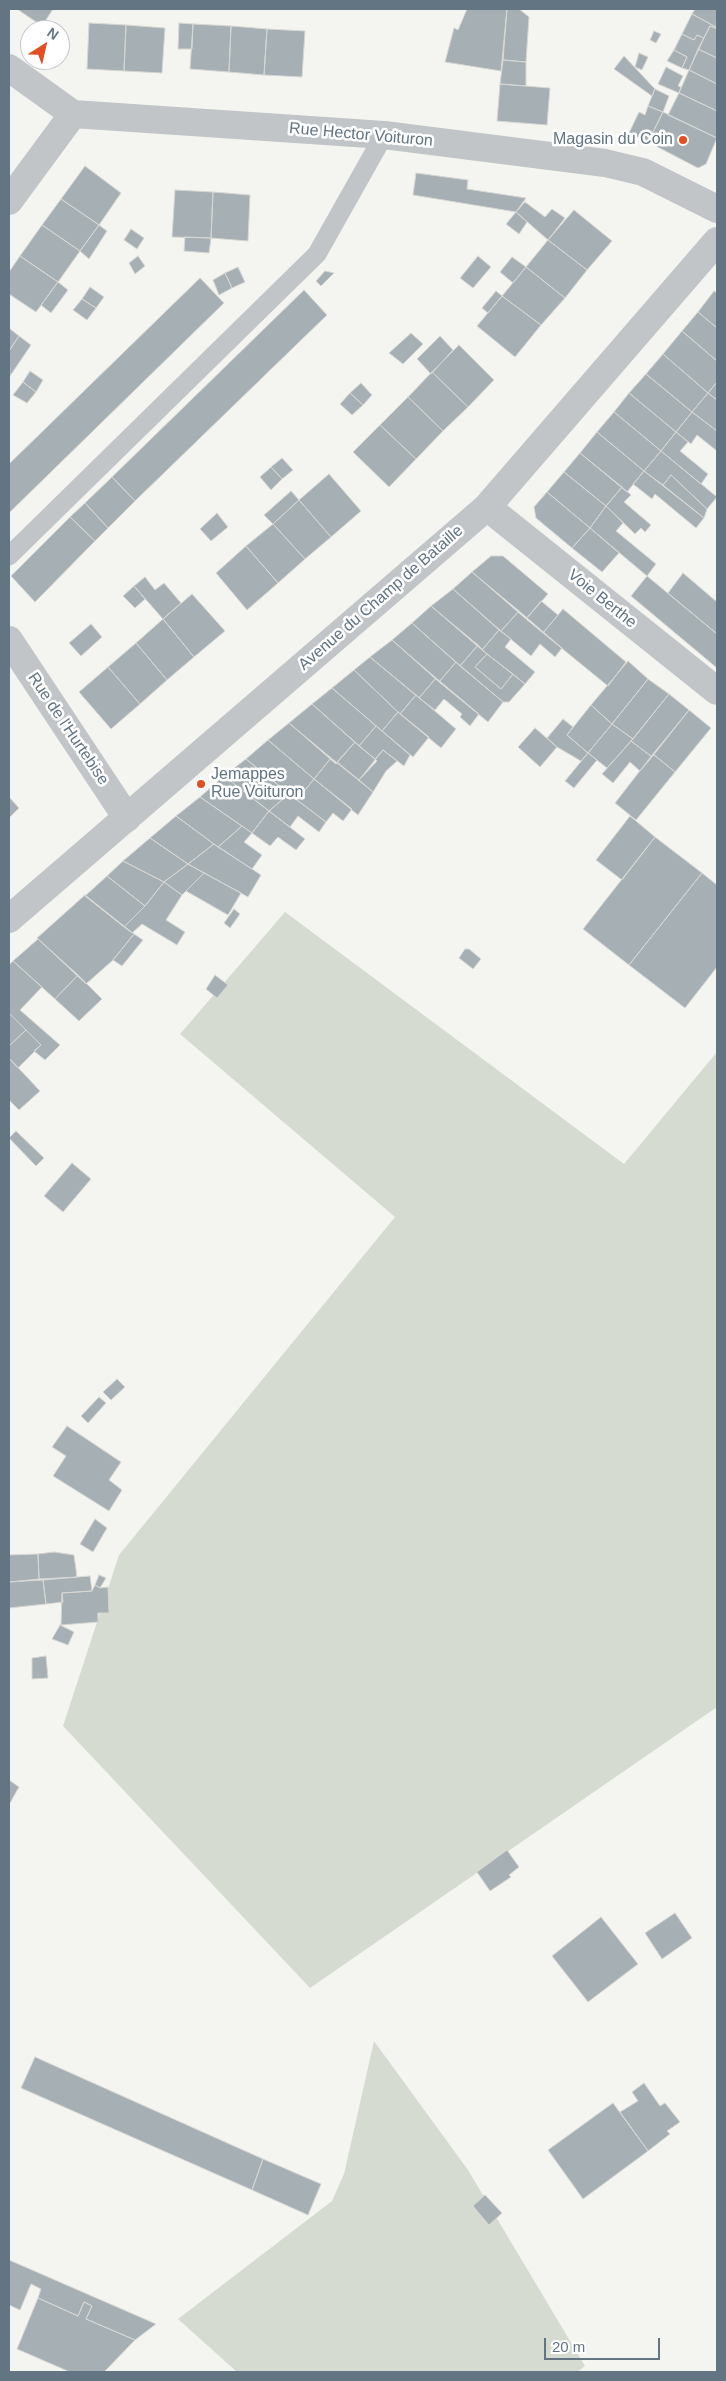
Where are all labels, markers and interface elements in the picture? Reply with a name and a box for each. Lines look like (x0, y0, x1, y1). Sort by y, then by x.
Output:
north arrow (20, 20, 70, 70)
text: N (44, 24, 62, 43)
street label: Rue Hector Voituron (288, 119, 434, 151)
place label: Magasin du Coin (553, 130, 673, 150)
marker: Magasin du Coin (677, 134, 689, 146)
street label: Avenue du Champ de Bataille (295, 521, 467, 675)
street label: Voie Berthe (564, 566, 640, 632)
street label: Rue de l'Hurtebise (23, 669, 113, 789)
place label: Jemappes Rue Voituron (211, 765, 304, 803)
marker: Jemappes Rue Voituron (195, 778, 207, 790)
scale bar (546, 2328, 662, 2360)
text: 20 m (552, 2338, 585, 2355)

